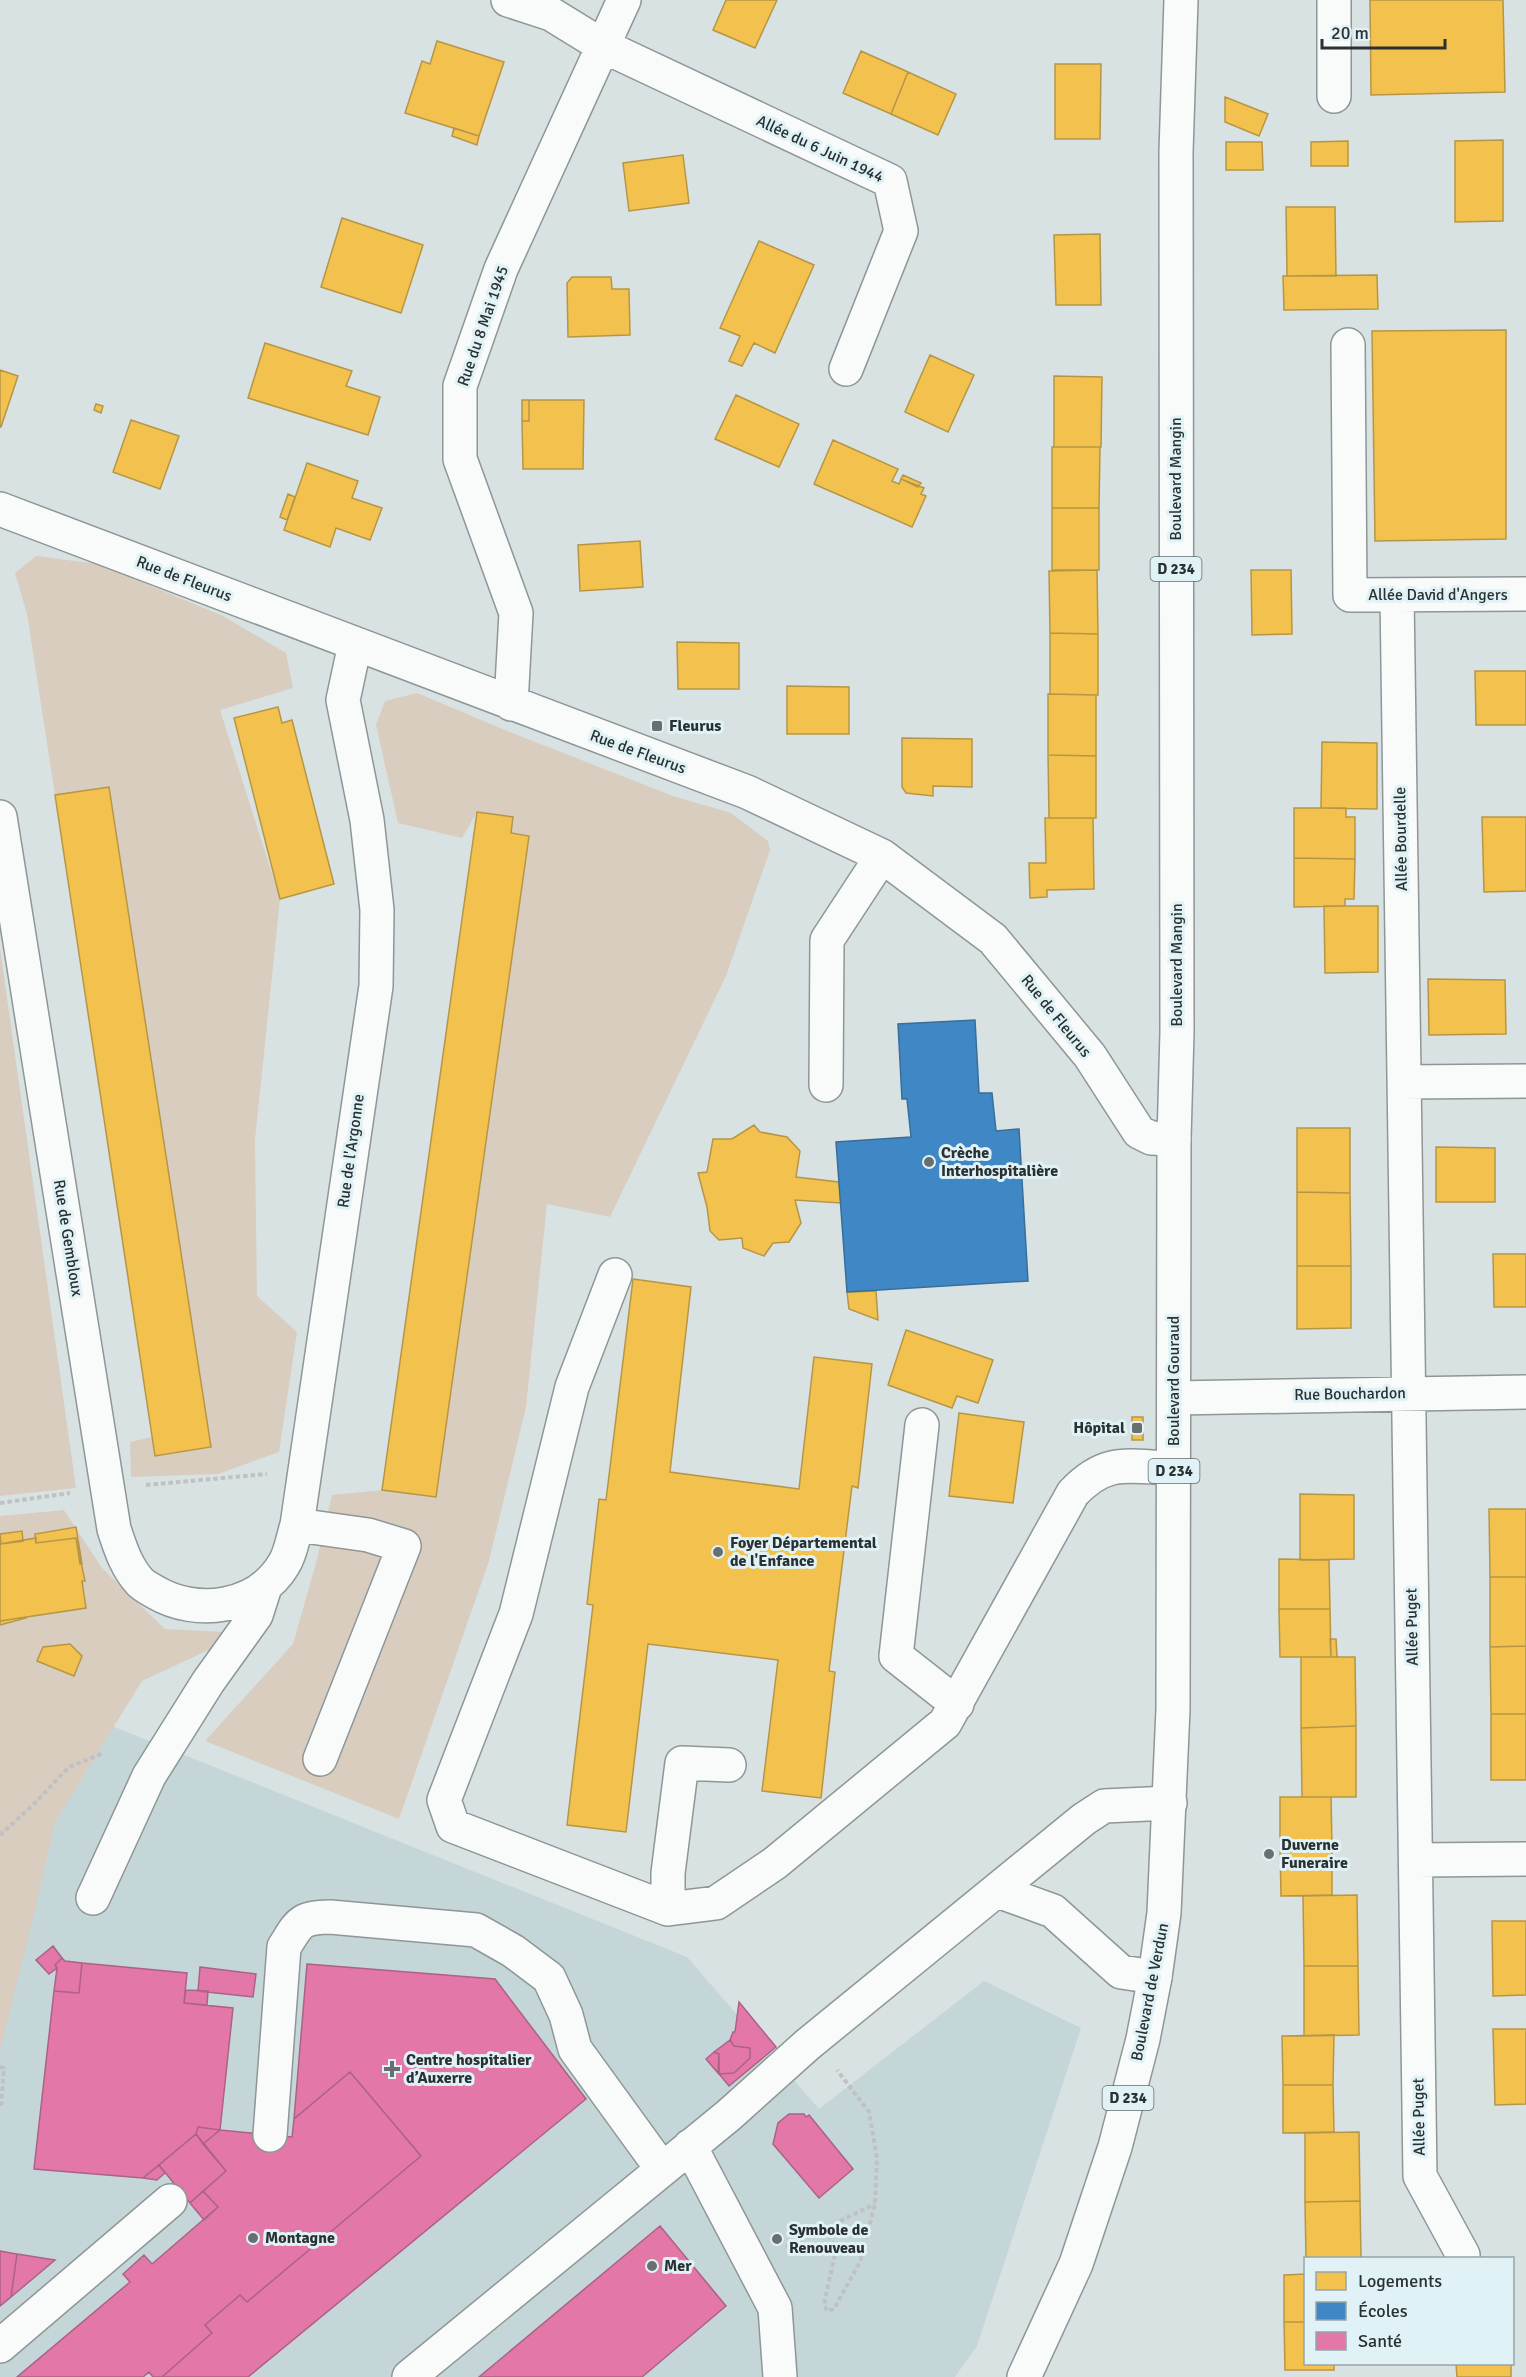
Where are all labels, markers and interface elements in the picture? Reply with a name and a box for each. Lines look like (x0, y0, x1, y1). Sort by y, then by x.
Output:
scale bar (1322, 12, 1445, 50)
text: 20 m (1331, 22, 1369, 44)
street label: Allée du 6 Juin 1944 (753, 111, 887, 187)
street label: Rue du 8 Mai 1945 (453, 263, 513, 389)
street label: Boulevard Mangin (1166, 417, 1186, 541)
street label: Rue de Fleurus (133, 552, 235, 606)
road number: D 234 (1150, 557, 1202, 581)
street label: Allée David d'Angers (1368, 585, 1508, 605)
place label: Fleurus (669, 716, 721, 736)
marker: Fleurus (650, 719, 664, 733)
street label: Rue de Fleurus (587, 725, 689, 779)
street label: Allée Bourdelle (1390, 787, 1412, 891)
street label: Boulevard Mangin (1167, 903, 1187, 1027)
street label: Rue de Fleurus (1017, 971, 1095, 1061)
street label: Rue de l'Argonne (333, 1093, 369, 1209)
place label: Crèche Interhospitalière (941, 1143, 1058, 1181)
marker: Crèche Interhospitalière (922, 1155, 936, 1169)
street label: Rue de Gembloux (49, 1178, 87, 1298)
street label: Boulevard Gouraud (1164, 1316, 1184, 1446)
street label: Rue Bouchardon (1294, 1383, 1406, 1405)
place label: Hôpital (1073, 1418, 1125, 1438)
marker: Hôpital (1130, 1421, 1144, 1435)
road number: D 234 (1148, 1459, 1200, 1483)
place label: Foyer Départemental de l'Enfance (730, 1533, 877, 1571)
marker: Foyer Départemental de l'Enfance (711, 1545, 725, 1559)
street label: Allée Puget (1401, 1587, 1423, 1666)
place label: Duverne Funeraire (1281, 1835, 1348, 1873)
marker: Duverne Funeraire (1262, 1847, 1276, 1861)
street label: Boulevard de Verdun (1127, 1921, 1173, 2063)
place label: Centre hospitalier d’Auxerre (406, 2050, 532, 2088)
marker: Centre hospitalier d’Auxerre (383, 2060, 401, 2078)
street label: Allée Puget (1408, 2077, 1430, 2156)
road number: D 234 (1102, 2086, 1154, 2110)
place label: Symbole de Renouveau (789, 2220, 868, 2258)
place label: Montagne (265, 2228, 335, 2248)
marker: Montagne (246, 2231, 260, 2245)
marker: Symbole de Renouveau (770, 2232, 784, 2246)
place label: Mer (664, 2256, 692, 2276)
legend (1304, 2257, 1514, 2365)
marker: Mer (645, 2259, 659, 2273)
text: Logements (1358, 2270, 1442, 2292)
text: Écoles (1358, 2300, 1408, 2322)
text: Santé (1358, 2330, 1402, 2352)

